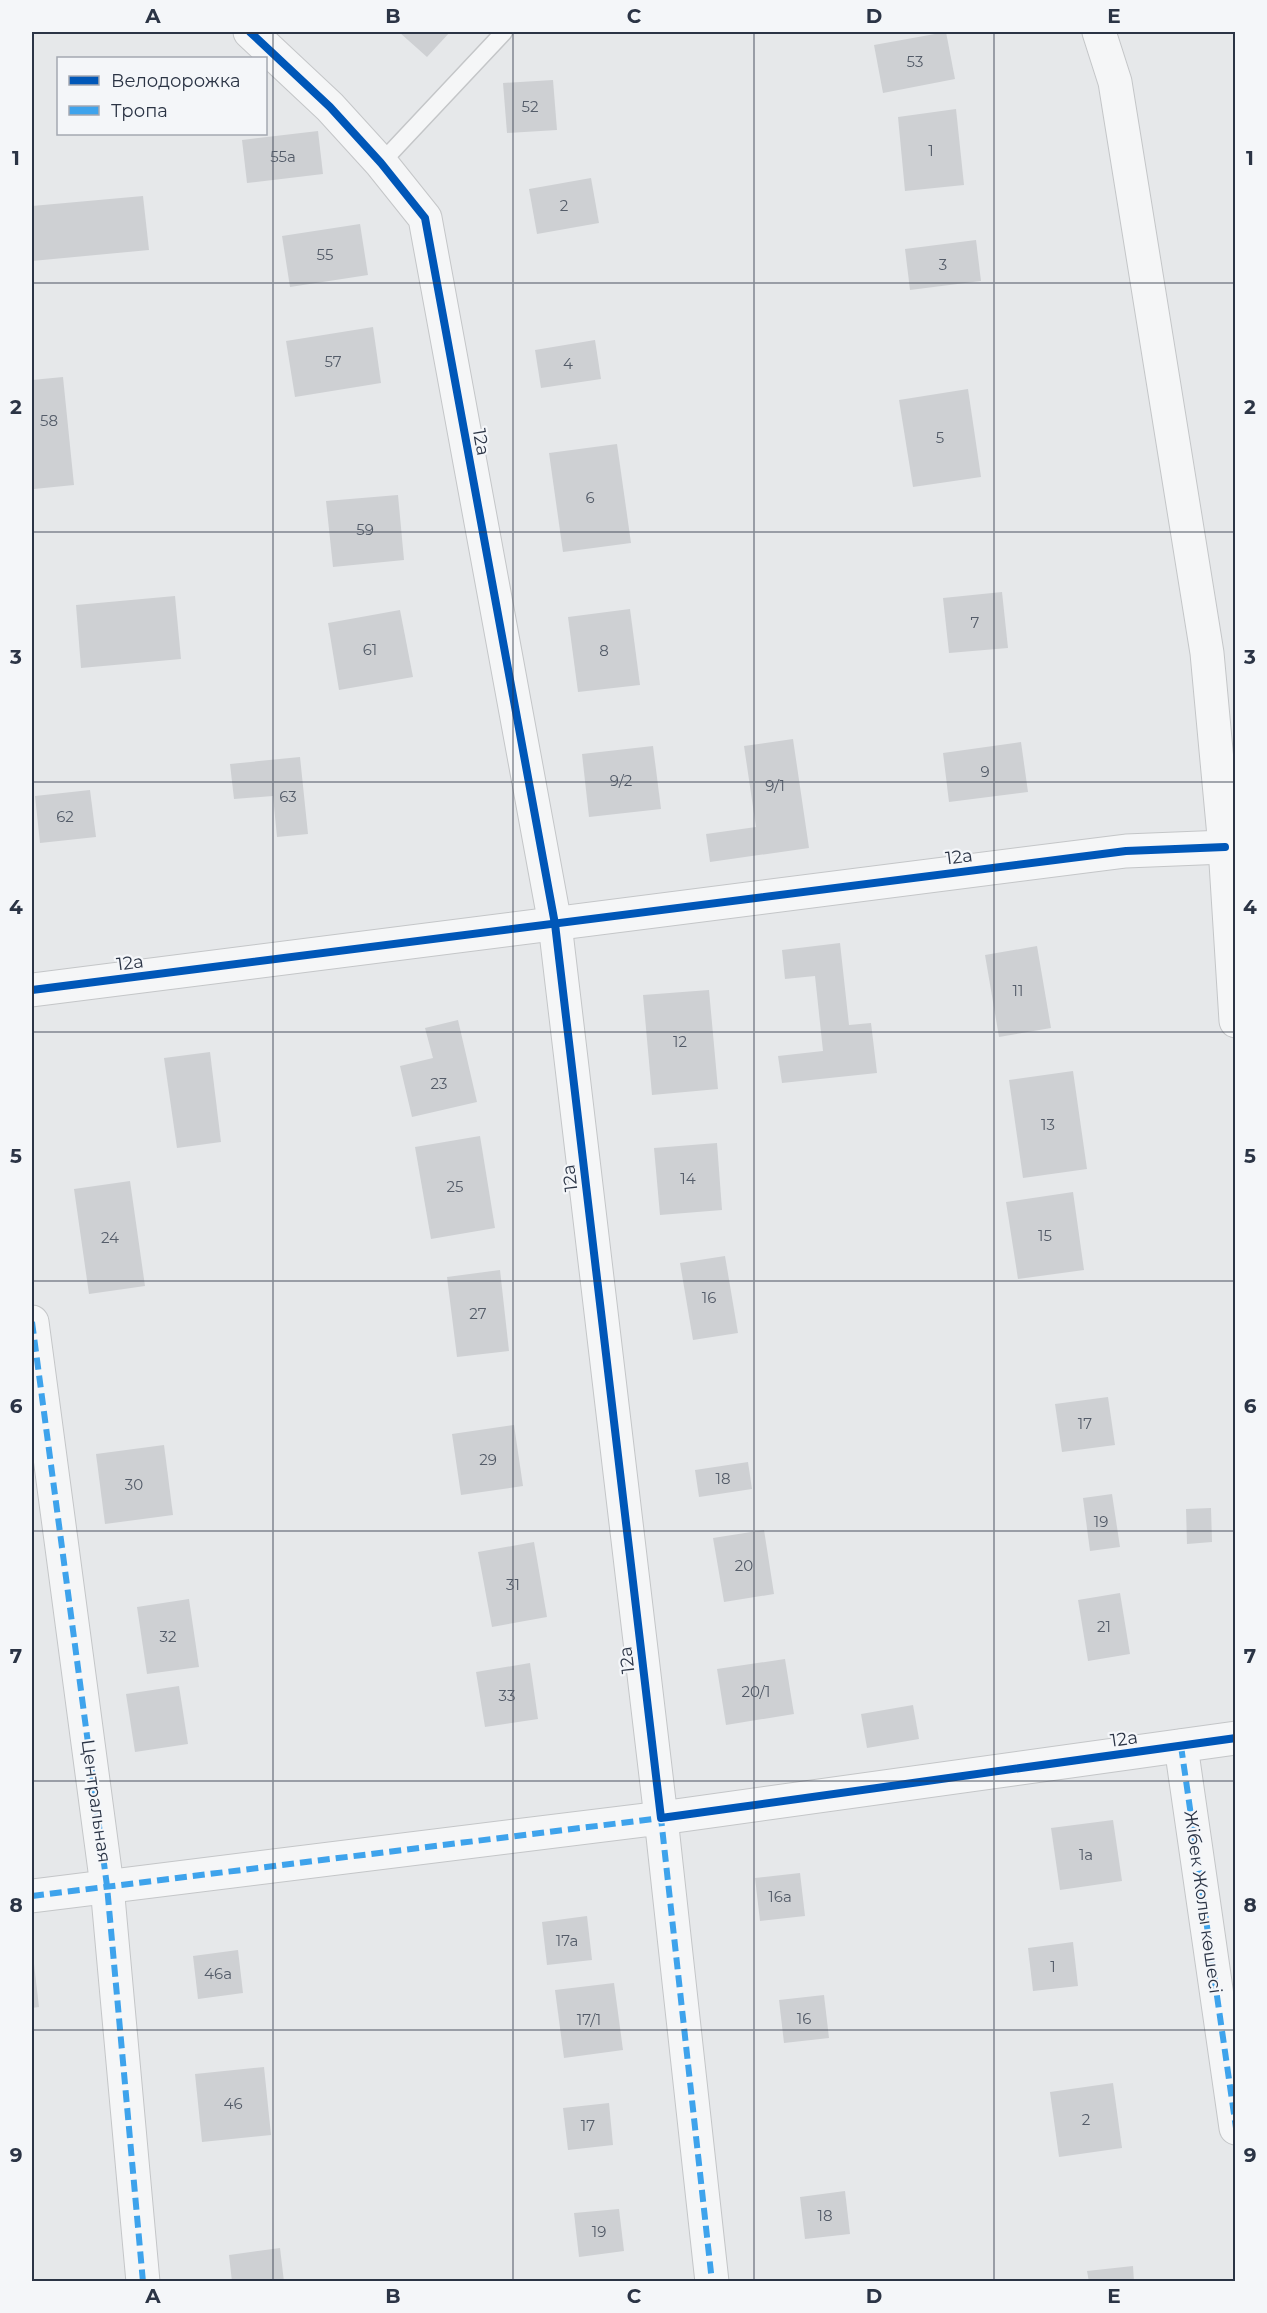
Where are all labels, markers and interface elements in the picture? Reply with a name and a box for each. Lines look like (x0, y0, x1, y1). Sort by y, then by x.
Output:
text: A (144, 4, 161, 28)
text: B (385, 4, 401, 28)
text: C (627, 4, 642, 28)
text: D (866, 4, 882, 28)
text: E (1107, 4, 1121, 28)
house number: 53 (907, 52, 923, 71)
legend (57, 57, 267, 135)
text: Велодорожка (111, 70, 240, 92)
house number: 52 (522, 97, 538, 116)
text: Тропа (111, 100, 168, 122)
house number: 1 (928, 141, 934, 160)
text: 1 (12, 146, 20, 170)
text: 1 (1246, 146, 1254, 170)
house number: 55а (270, 147, 296, 166)
house number: 2 (560, 196, 568, 215)
house number: 55 (317, 245, 333, 264)
house number: 3 (939, 255, 947, 274)
house number: 57 (324, 352, 342, 371)
house number: 4 (563, 354, 573, 373)
text: 2 (10, 395, 22, 419)
text: 2 (1244, 395, 1256, 419)
house number: 58 (40, 411, 58, 430)
street label: 12а (468, 427, 494, 457)
house number: 5 (936, 428, 944, 447)
house number: 6 (585, 488, 595, 507)
house number: 59 (356, 520, 374, 539)
house number: 7 (971, 613, 980, 632)
house number: 61 (363, 640, 377, 659)
house number: 8 (599, 641, 609, 660)
text: 3 (9, 645, 22, 669)
text: 3 (1243, 645, 1256, 669)
house number: 9 (980, 762, 990, 781)
house number: 9/2 (610, 771, 632, 790)
house number: 9/1 (765, 776, 785, 795)
house number: 63 (279, 787, 297, 806)
house number: 62 (56, 807, 74, 826)
street label: 12а (944, 844, 974, 870)
text: 4 (9, 895, 23, 919)
text: 4 (1243, 895, 1257, 919)
street label: 12а (115, 950, 145, 976)
house number: 11 (1013, 981, 1023, 1000)
house number: 12 (673, 1032, 687, 1051)
house number: 23 (431, 1074, 447, 1093)
house number: 13 (1041, 1115, 1055, 1134)
text: 5 (10, 1144, 22, 1168)
text: 5 (1244, 1144, 1256, 1168)
street label: 12а (557, 1163, 583, 1193)
house number: 14 (680, 1169, 696, 1188)
house number: 25 (446, 1177, 464, 1196)
house number: 15 (1038, 1226, 1052, 1245)
house number: 24 (101, 1228, 119, 1247)
house number: 16 (702, 1288, 716, 1307)
house number: 27 (469, 1304, 487, 1323)
text: 6 (10, 1394, 23, 1418)
text: 6 (1244, 1394, 1257, 1418)
house number: 17 (1078, 1414, 1092, 1433)
house number: 29 (479, 1450, 497, 1469)
house number: 18 (716, 1469, 731, 1488)
house number: 30 (125, 1475, 143, 1494)
house number: 19 (1094, 1512, 1108, 1531)
house number: 20 (735, 1556, 753, 1575)
house number: 31 (506, 1575, 520, 1594)
house number: 21 (1097, 1617, 1111, 1636)
house number: 32 (160, 1627, 176, 1646)
text: 7 (10, 1644, 22, 1668)
text: 7 (1244, 1644, 1256, 1668)
street label: 12а (614, 1645, 640, 1675)
house number: 20/1 (741, 1682, 771, 1701)
house number: 33 (499, 1686, 515, 1705)
street label: 12а (1109, 1726, 1139, 1752)
street label: Центральная (76, 1738, 116, 1864)
street label: Жібек Жолы көшесі (1179, 1809, 1227, 1995)
house number: 1а (1079, 1845, 1093, 1864)
house number: 16а (768, 1887, 792, 1906)
text: 8 (9, 1893, 23, 1917)
text: 8 (1243, 1893, 1257, 1917)
house number: 17а (556, 1931, 578, 1950)
house number: 1 (1050, 1957, 1056, 1976)
house number: 46а (204, 1964, 232, 1983)
house number: 16 (797, 2009, 811, 2028)
house number: 17/1 (577, 2010, 601, 2029)
house number: 46 (223, 2094, 243, 2113)
house number: 2 (1082, 2110, 1090, 2129)
house number: 17 (581, 2116, 595, 2135)
text: 9 (10, 2143, 22, 2167)
text: 9 (1244, 2143, 1256, 2167)
house number: 18 (818, 2206, 833, 2225)
house number: 19 (592, 2222, 606, 2241)
text: A (144, 2284, 161, 2308)
text: B (385, 2284, 401, 2308)
text: C (627, 2284, 642, 2308)
text: D (866, 2284, 882, 2308)
text: E (1107, 2284, 1121, 2308)

